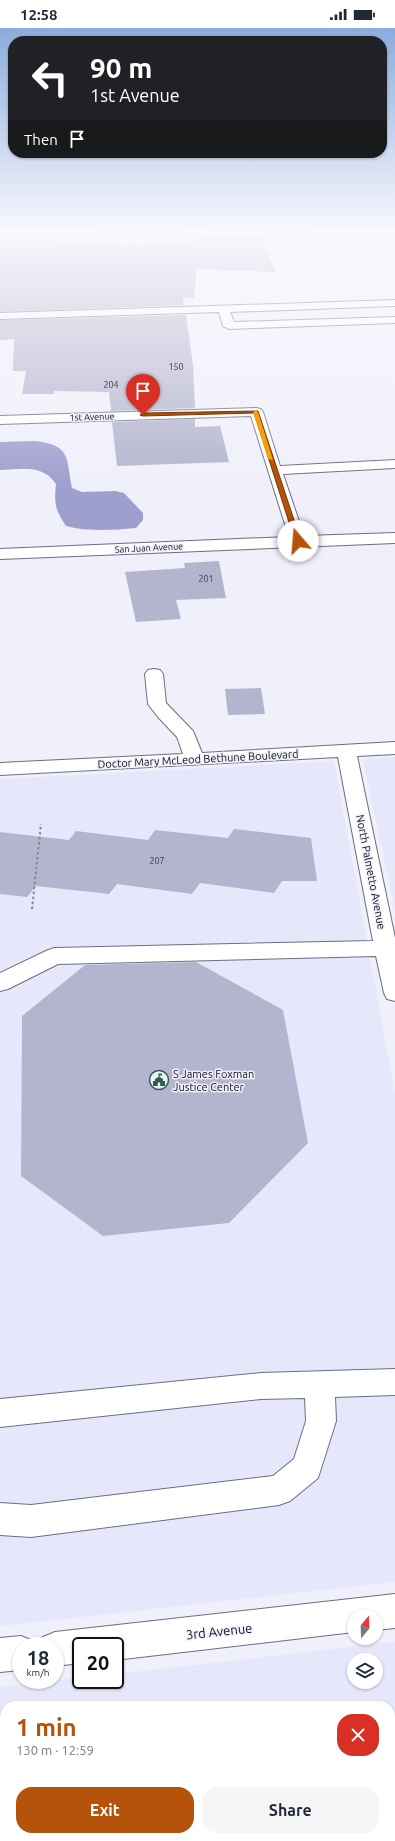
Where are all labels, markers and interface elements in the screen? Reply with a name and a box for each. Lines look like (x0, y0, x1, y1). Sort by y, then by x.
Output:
text: 12:58 (20, 6, 58, 23)
icon: left (24, 52, 76, 104)
text: 90 m (90, 52, 152, 83)
text: 1st Avenue (90, 85, 180, 105)
icon: arrive (66, 128, 88, 150)
text: Then (24, 131, 58, 148)
house number: 150 (168, 362, 184, 372)
pin (126, 374, 160, 415)
house number: 204 (103, 380, 119, 390)
icon: arrive (132, 380, 154, 402)
street label: 1st Avenue (69, 411, 115, 423)
position arrow (277, 520, 319, 562)
street label: San Juan Avenue (115, 541, 183, 555)
house number: 201 (198, 574, 214, 584)
street label: Doctor Mary McLeod Bethune Boulevard (97, 748, 299, 770)
street label: North Palmetto Avenue (354, 814, 388, 930)
house number: 207 (149, 856, 165, 866)
place label: S James Foxman Justice Center (173, 1068, 254, 1093)
public building icon: S James Foxman Justice Center (148, 1069, 170, 1091)
north arrow (347, 1609, 383, 1645)
map controls (347, 1609, 383, 1689)
street label: 3rd Avenue (185, 1621, 253, 1641)
speed limit sign: 20 (72, 1637, 124, 1689)
text: 18 (27, 1646, 49, 1669)
button: layers (347, 1653, 383, 1689)
text: km/h (26, 1667, 50, 1678)
text: 1 min (16, 1714, 77, 1741)
button: close (337, 1714, 379, 1756)
text: 130 m · 12:59 (16, 1743, 94, 1757)
button: Exit (16, 1787, 194, 1833)
button: Share (202, 1787, 379, 1833)

